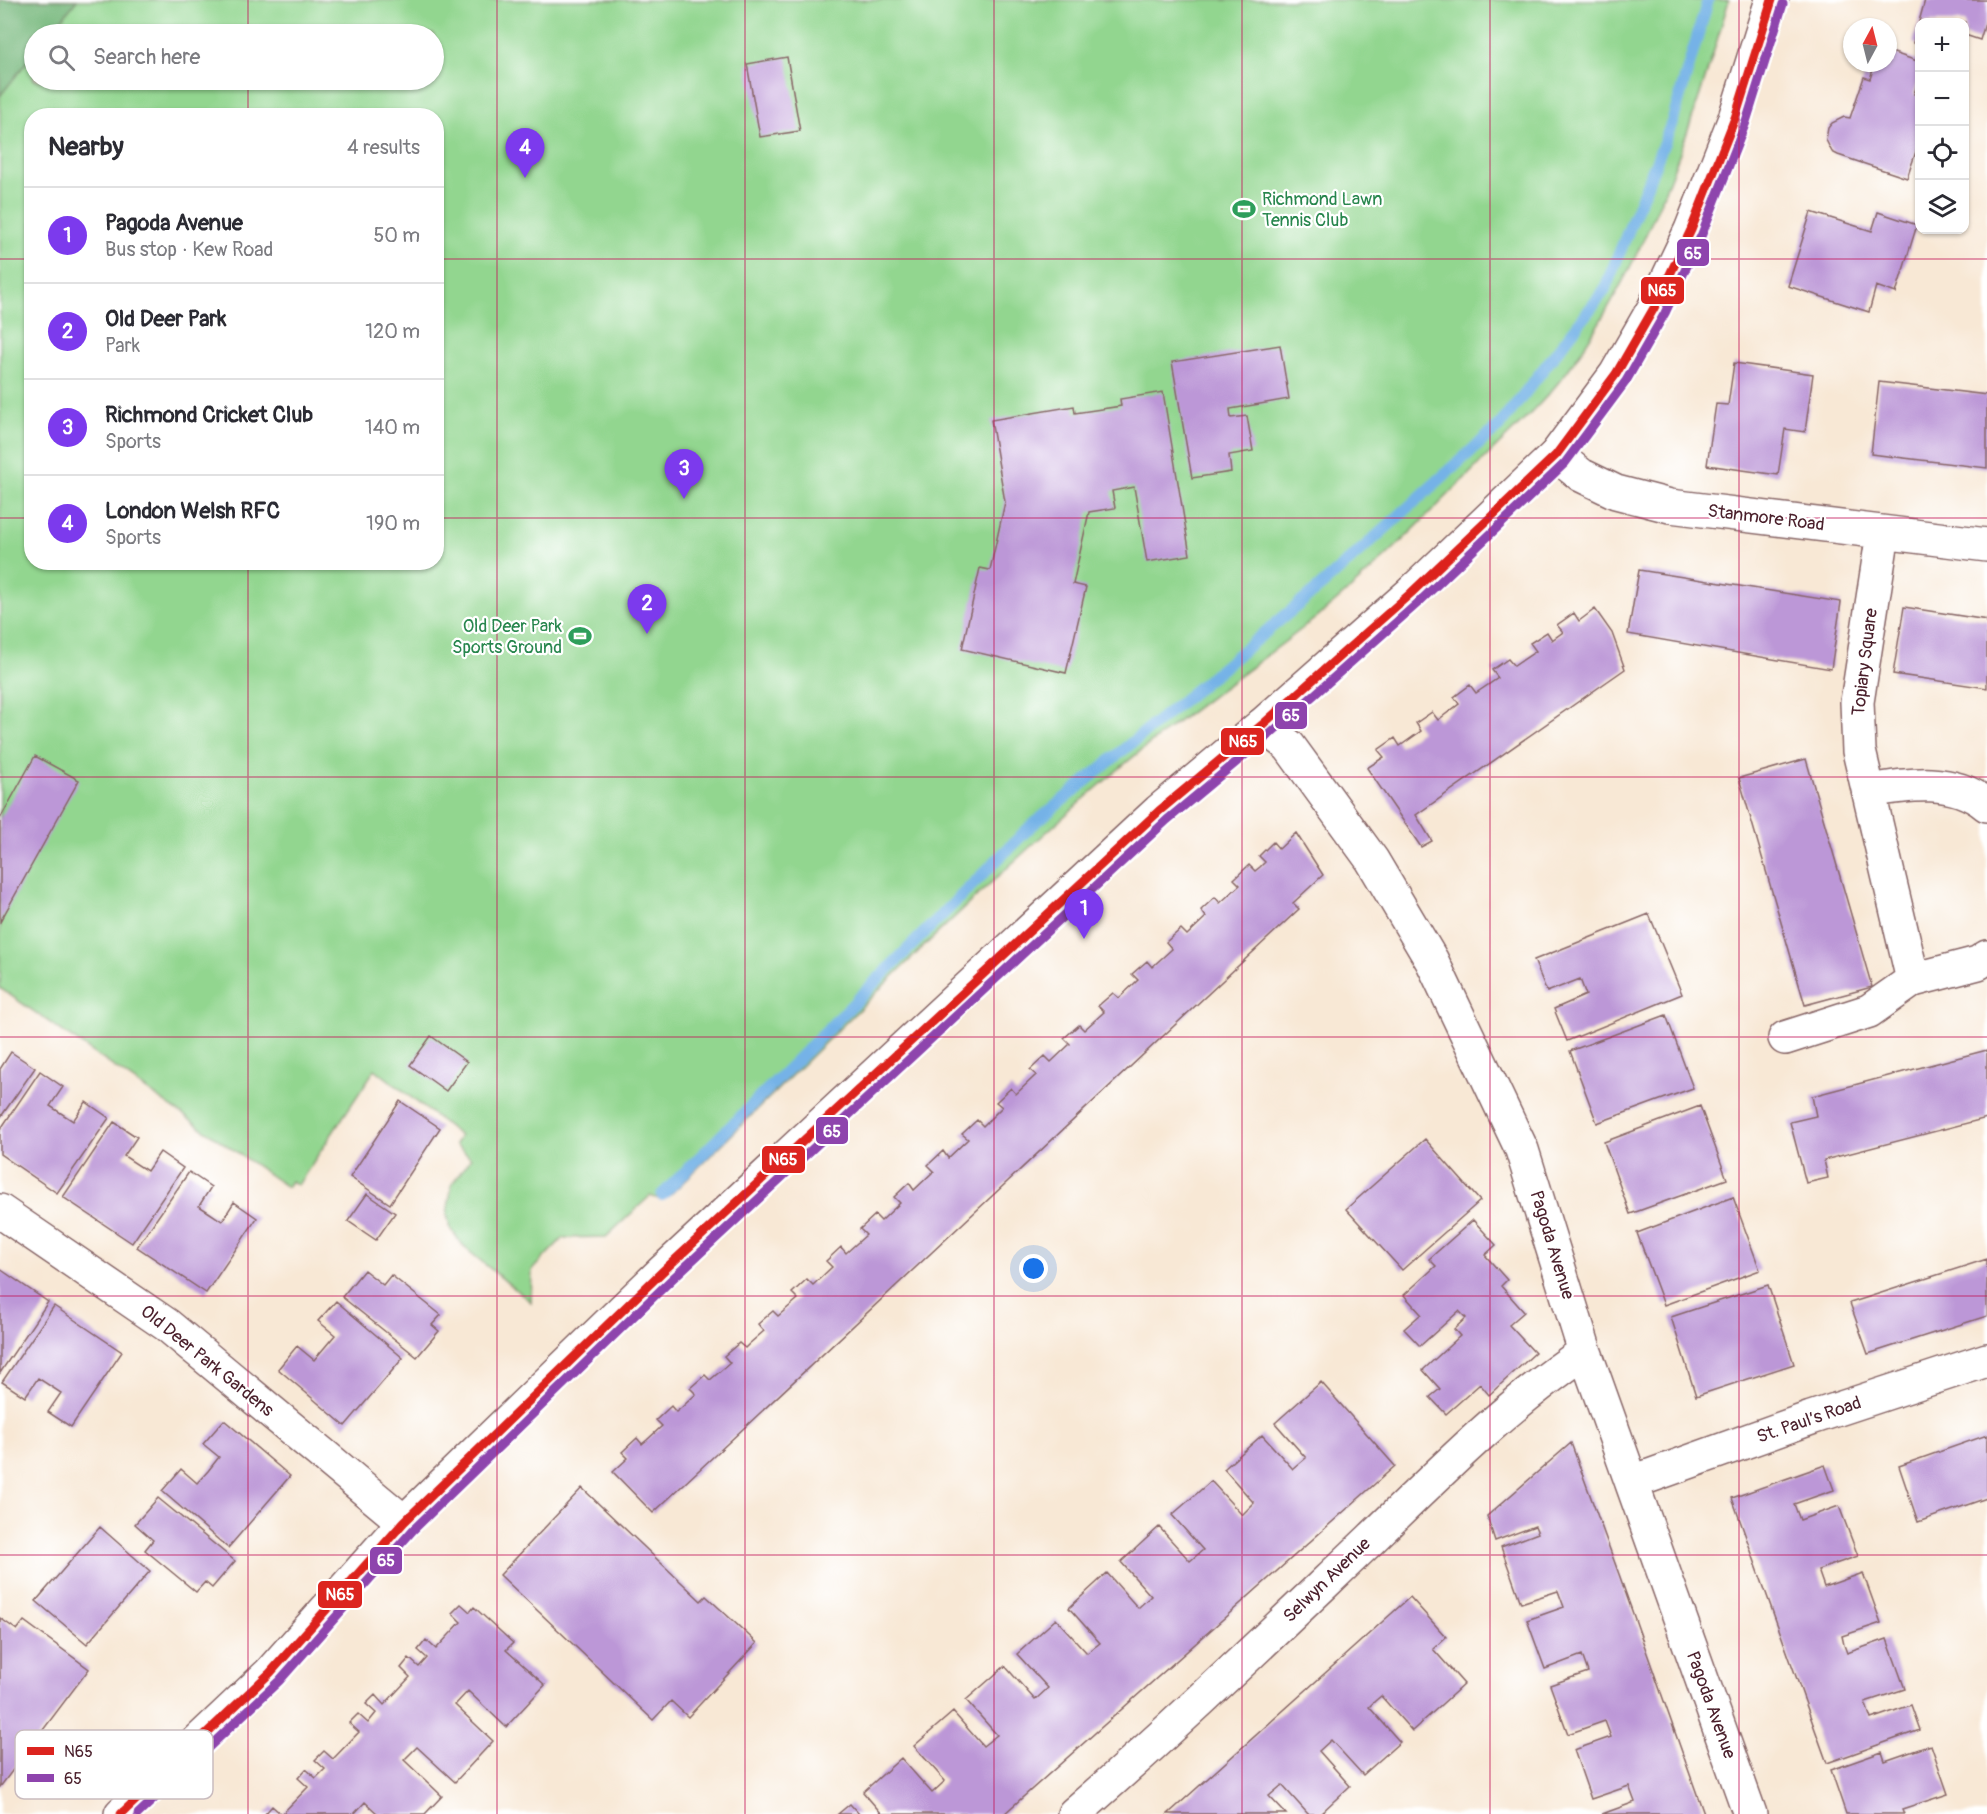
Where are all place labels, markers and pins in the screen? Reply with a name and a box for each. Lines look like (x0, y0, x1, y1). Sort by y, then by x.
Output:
pin: 4 (506, 128, 544, 178)
place label: Richmond Lawn Tennis Club (1262, 188, 1382, 232)
sports icon: Richmond Lawn Tennis Club (1231, 196, 1257, 222)
pin: 3 (664, 450, 704, 499)
pin: 2 (628, 584, 666, 634)
place label: Old Deer Park Sports Ground (452, 615, 562, 659)
sports icon: Old Deer Park Sports Ground (567, 623, 593, 649)
pin: 1 (1064, 890, 1104, 939)

